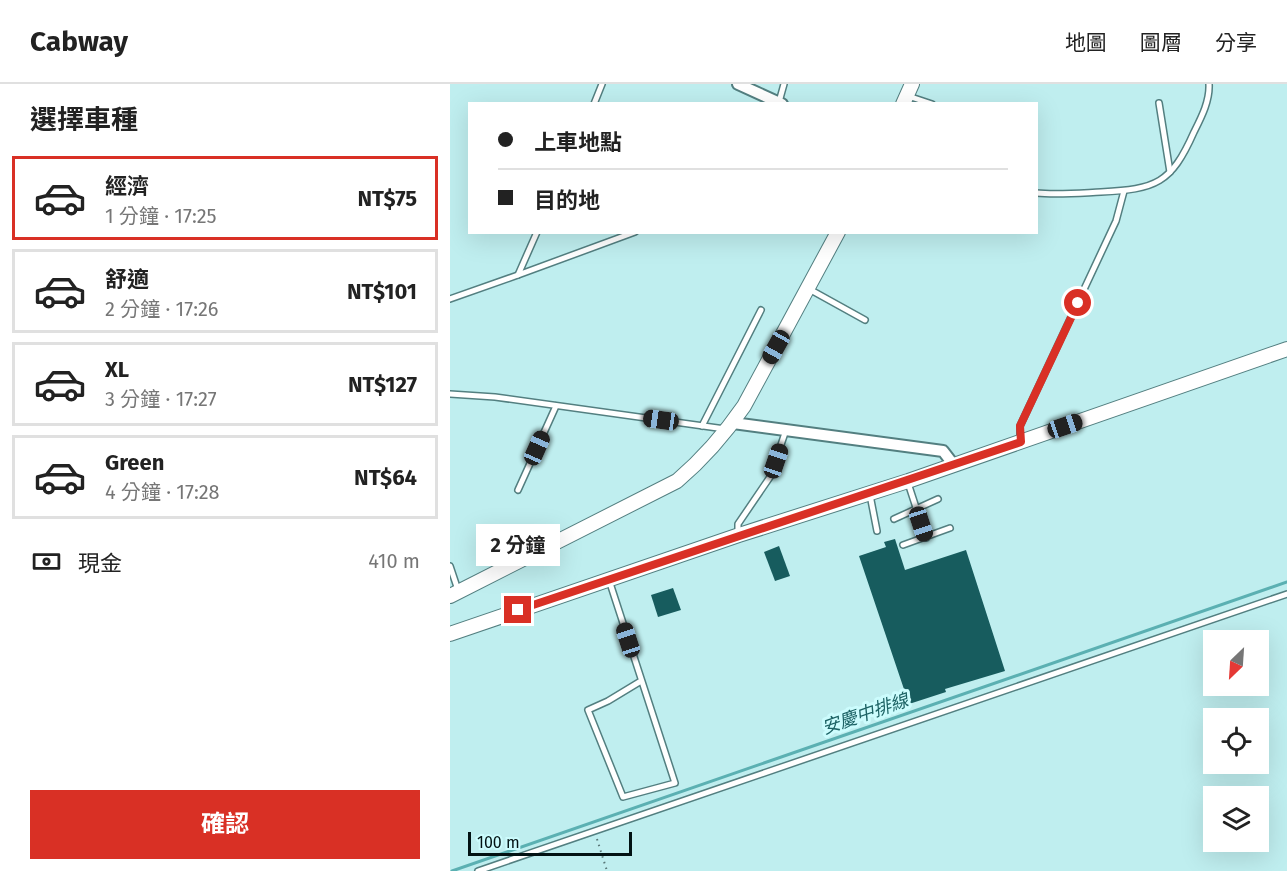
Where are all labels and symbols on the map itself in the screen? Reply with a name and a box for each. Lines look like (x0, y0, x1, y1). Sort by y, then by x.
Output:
route start (1064, 289, 1091, 316)
car (759, 327, 793, 367)
car (642, 409, 680, 431)
car (1045, 412, 1085, 440)
car (521, 428, 553, 468)
car (762, 441, 790, 481)
car (907, 504, 935, 544)
callout: 2 分鐘 (476, 523, 560, 565)
route end (504, 596, 531, 623)
car (614, 620, 642, 660)
north arrow (1203, 630, 1269, 696)
water label: 安慶中排線 (819, 688, 913, 739)
scale bar (468, 829, 632, 856)

